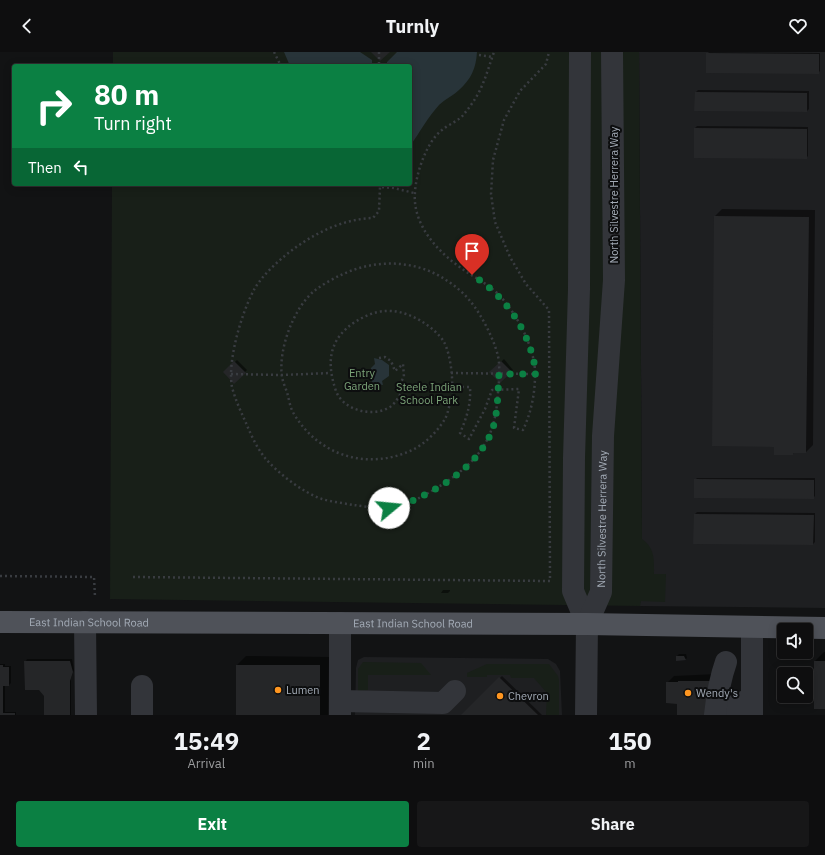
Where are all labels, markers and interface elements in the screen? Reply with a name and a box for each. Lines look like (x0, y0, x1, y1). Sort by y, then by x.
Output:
icon: back (16, 15, 38, 37)
text: Turnly (386, 15, 439, 38)
icon: heart (787, 15, 809, 37)
text: 80 m (94, 76, 159, 113)
icon: right (28, 80, 80, 132)
text: Turn right (94, 112, 172, 135)
street label: North Silvestre Herrera Way (607, 126, 621, 264)
icon: left (70, 156, 92, 178)
text: Then (28, 158, 62, 177)
pin (455, 234, 489, 275)
icon: arrive (461, 240, 483, 262)
park label: Entry Garden (344, 366, 380, 393)
park label: Steele Indian School Park (396, 380, 462, 407)
street label: North Silvestre Herrera Way (594, 450, 610, 588)
position arrow (368, 487, 410, 529)
street label: East Indian School Road (29, 615, 149, 630)
street label: East Indian School Road (353, 616, 473, 631)
map controls (777, 623, 813, 703)
button: sound (777, 623, 813, 659)
button: search (777, 667, 813, 703)
place label: Lumen (286, 683, 320, 697)
marker: Lumen (273, 685, 283, 695)
place label: Wendy's (696, 686, 738, 700)
marker: Wendy's (683, 688, 693, 698)
place label: Chevron (508, 689, 549, 703)
marker: Chevron (495, 691, 505, 701)
text: 15:49 (174, 725, 239, 757)
text: 2 (416, 725, 431, 757)
text: 150 (608, 725, 651, 757)
text: Arrival (187, 755, 225, 772)
text: min (413, 755, 435, 772)
text: m (624, 755, 635, 772)
button: Exit (16, 801, 409, 847)
button: Share (417, 801, 809, 847)

